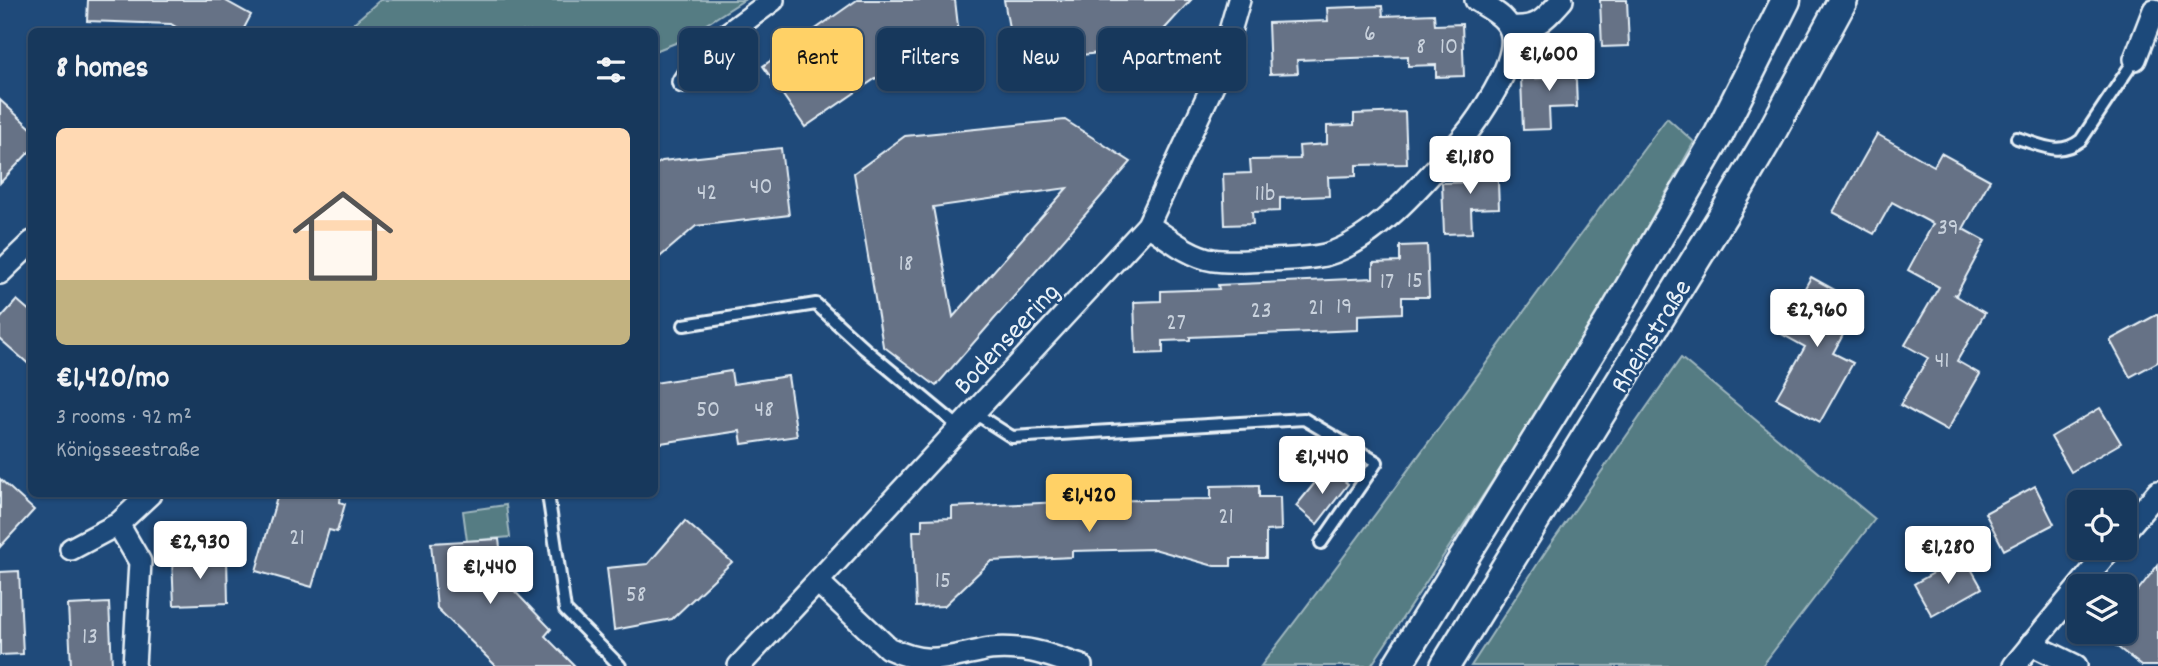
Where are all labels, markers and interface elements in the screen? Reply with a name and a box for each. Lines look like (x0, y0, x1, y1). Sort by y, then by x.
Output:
house number: 6 (1364, 18, 1376, 52)
chip: Buy (679, 28, 758, 91)
chip: Rent (772, 28, 863, 91)
chip: Filters (877, 28, 984, 91)
chip: New (998, 28, 1084, 91)
chip: Apartment (1098, 28, 1246, 91)
house number: 8 (1416, 31, 1426, 65)
house number: 10 (1440, 31, 1458, 65)
pin: €1,600 (1492, 34, 1606, 93)
text: €1,600 (1520, 39, 1578, 72)
text: 8 homes (56, 49, 148, 92)
icon: filters (592, 51, 630, 89)
pin: €1,180 (1413, 136, 1527, 196)
text: €1,180 (1445, 142, 1495, 175)
house number: 40 (749, 171, 773, 205)
icon: home (280, 173, 406, 299)
house number: 42 (697, 177, 717, 211)
house number: 11b (1255, 178, 1275, 212)
house number: 39 (1937, 212, 1959, 246)
house number: 18 (899, 248, 913, 282)
house number: 15 (1407, 265, 1423, 299)
house number: 17 (1380, 266, 1394, 300)
street label: Rheinstraße (1602, 273, 1704, 403)
street label: Bodenseering (946, 275, 1071, 406)
pin: €2,960 (1760, 290, 1874, 349)
house number: 19 (1336, 291, 1352, 325)
house number: 21 (1308, 292, 1324, 326)
house number: 23 (1250, 295, 1272, 329)
text: €2,960 (1786, 295, 1848, 328)
house number: 27 (1166, 307, 1186, 341)
house number: 41 (1934, 345, 1950, 379)
text: €1,420/mo (56, 359, 169, 402)
house number: 50 (696, 394, 720, 428)
house number: 48 (754, 394, 774, 428)
text: 3 rooms · 92 m² (56, 402, 192, 435)
text: Königsseestraße (56, 435, 200, 468)
pin: €1,440 (1265, 436, 1379, 496)
text: €1,440 (1295, 442, 1349, 475)
pin: €1,420 (1032, 475, 1146, 534)
text: €1,420 (1062, 480, 1116, 513)
map controls (2067, 490, 2137, 644)
button: locate (2067, 490, 2137, 560)
house number: 21 (1218, 501, 1234, 535)
pin: €2,930 (143, 522, 257, 581)
house number: 21 (289, 522, 305, 556)
pin: €1,280 (1891, 526, 2005, 586)
text: €2,930 (170, 527, 230, 560)
text: €1,280 (1921, 532, 1975, 565)
pin: €1,440 (433, 546, 547, 606)
text: €1,440 (463, 552, 517, 585)
house number: 15 (935, 565, 951, 599)
button: layers (2067, 574, 2137, 644)
house number: 58 (626, 579, 646, 613)
house number: 13 (82, 621, 98, 655)

